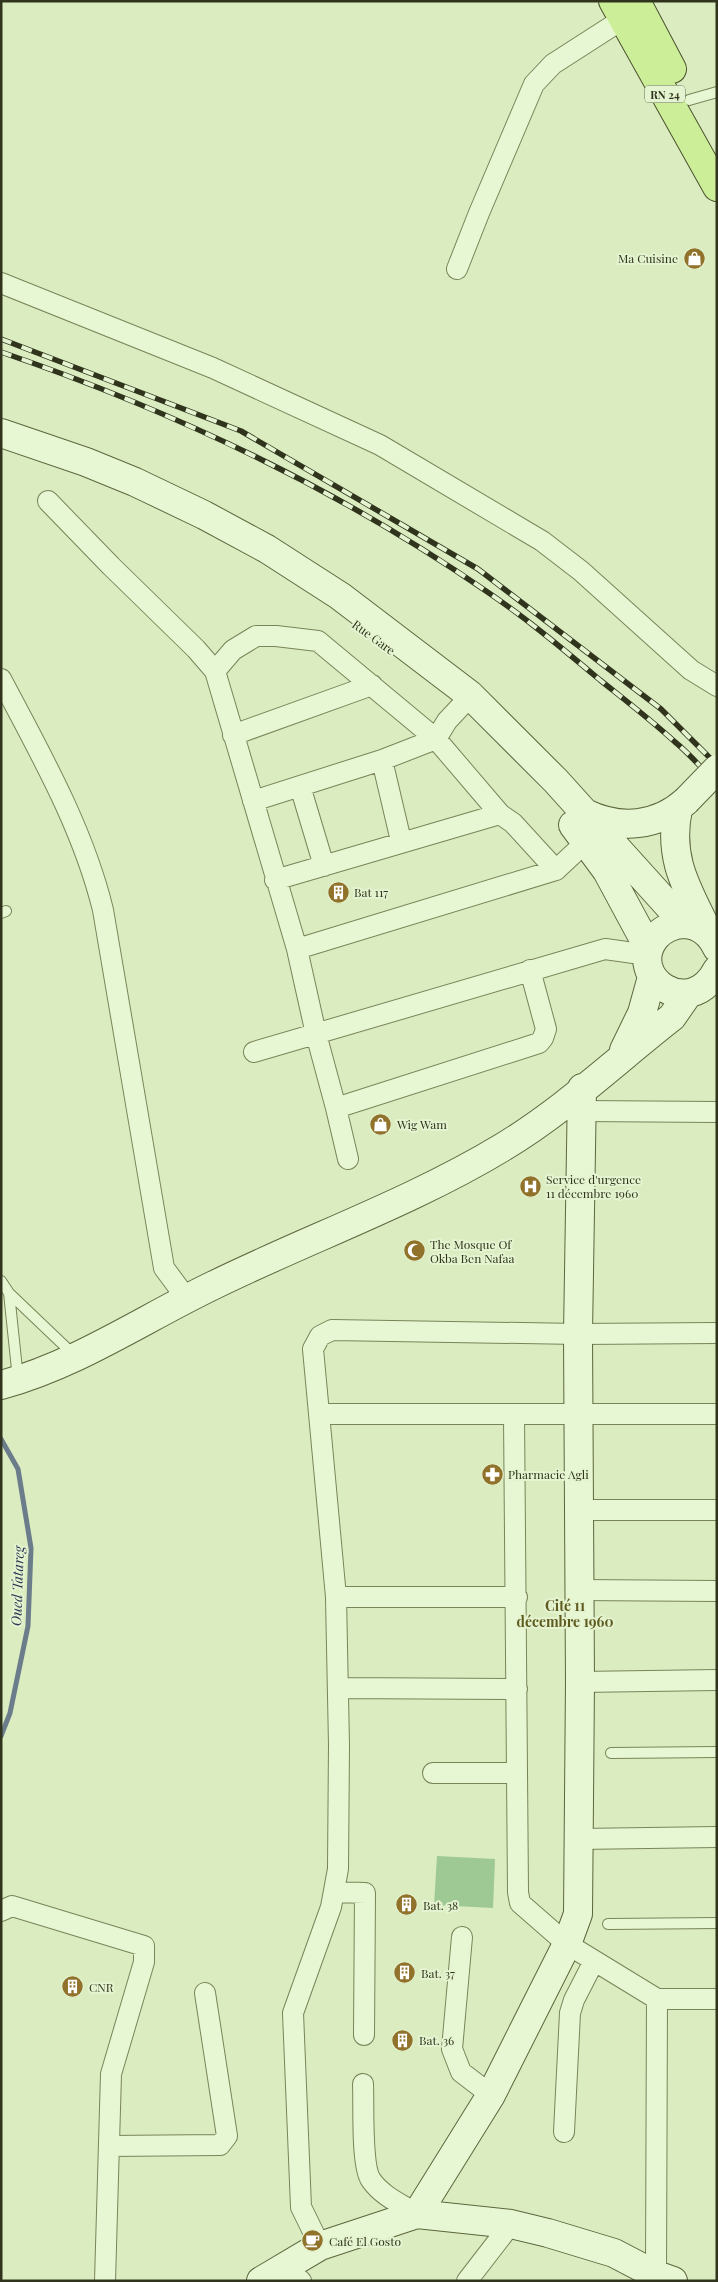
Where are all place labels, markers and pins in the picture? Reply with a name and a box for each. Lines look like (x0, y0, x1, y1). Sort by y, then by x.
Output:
shop icon: Ma Cuisine (682, 246, 706, 270)
place label: Ma Cuisine (618, 250, 678, 266)
building icon: Bat 117 (326, 880, 350, 904)
place label: Bat 117 (354, 884, 388, 900)
shop icon: Wig Wam (369, 1112, 393, 1136)
place label: Wig Wam (396, 1116, 447, 1132)
place label: Service d'urgence 11 décembre 1960 (546, 1171, 641, 1201)
hospital icon: Service d'urgence 11 décembre 1960 (518, 1174, 542, 1198)
place label: The Mosque Of Okba Ben Nafaa (430, 1236, 514, 1266)
mosque icon: The Mosque Of Okba Ben Nafaa (402, 1239, 426, 1263)
pharmacy icon: Pharmacie Agli (480, 1462, 504, 1486)
place label: Pharmacie Agli (508, 1466, 589, 1482)
building icon: Bat. 38 (395, 1893, 419, 1917)
place label: Bat. 38 (423, 1897, 458, 1913)
building icon: Bat. 37 (393, 1961, 417, 1985)
place label: Bat. 37 (421, 1965, 455, 1981)
building icon: CNR (61, 1975, 85, 1999)
place label: CNR (89, 1979, 114, 1995)
building icon: Bat. 36 (391, 2028, 415, 2052)
place label: Bat. 36 (419, 2032, 454, 2048)
cafe icon: Café El Gosto (301, 2229, 325, 2253)
place label: Café El Gosto (329, 2233, 401, 2249)

